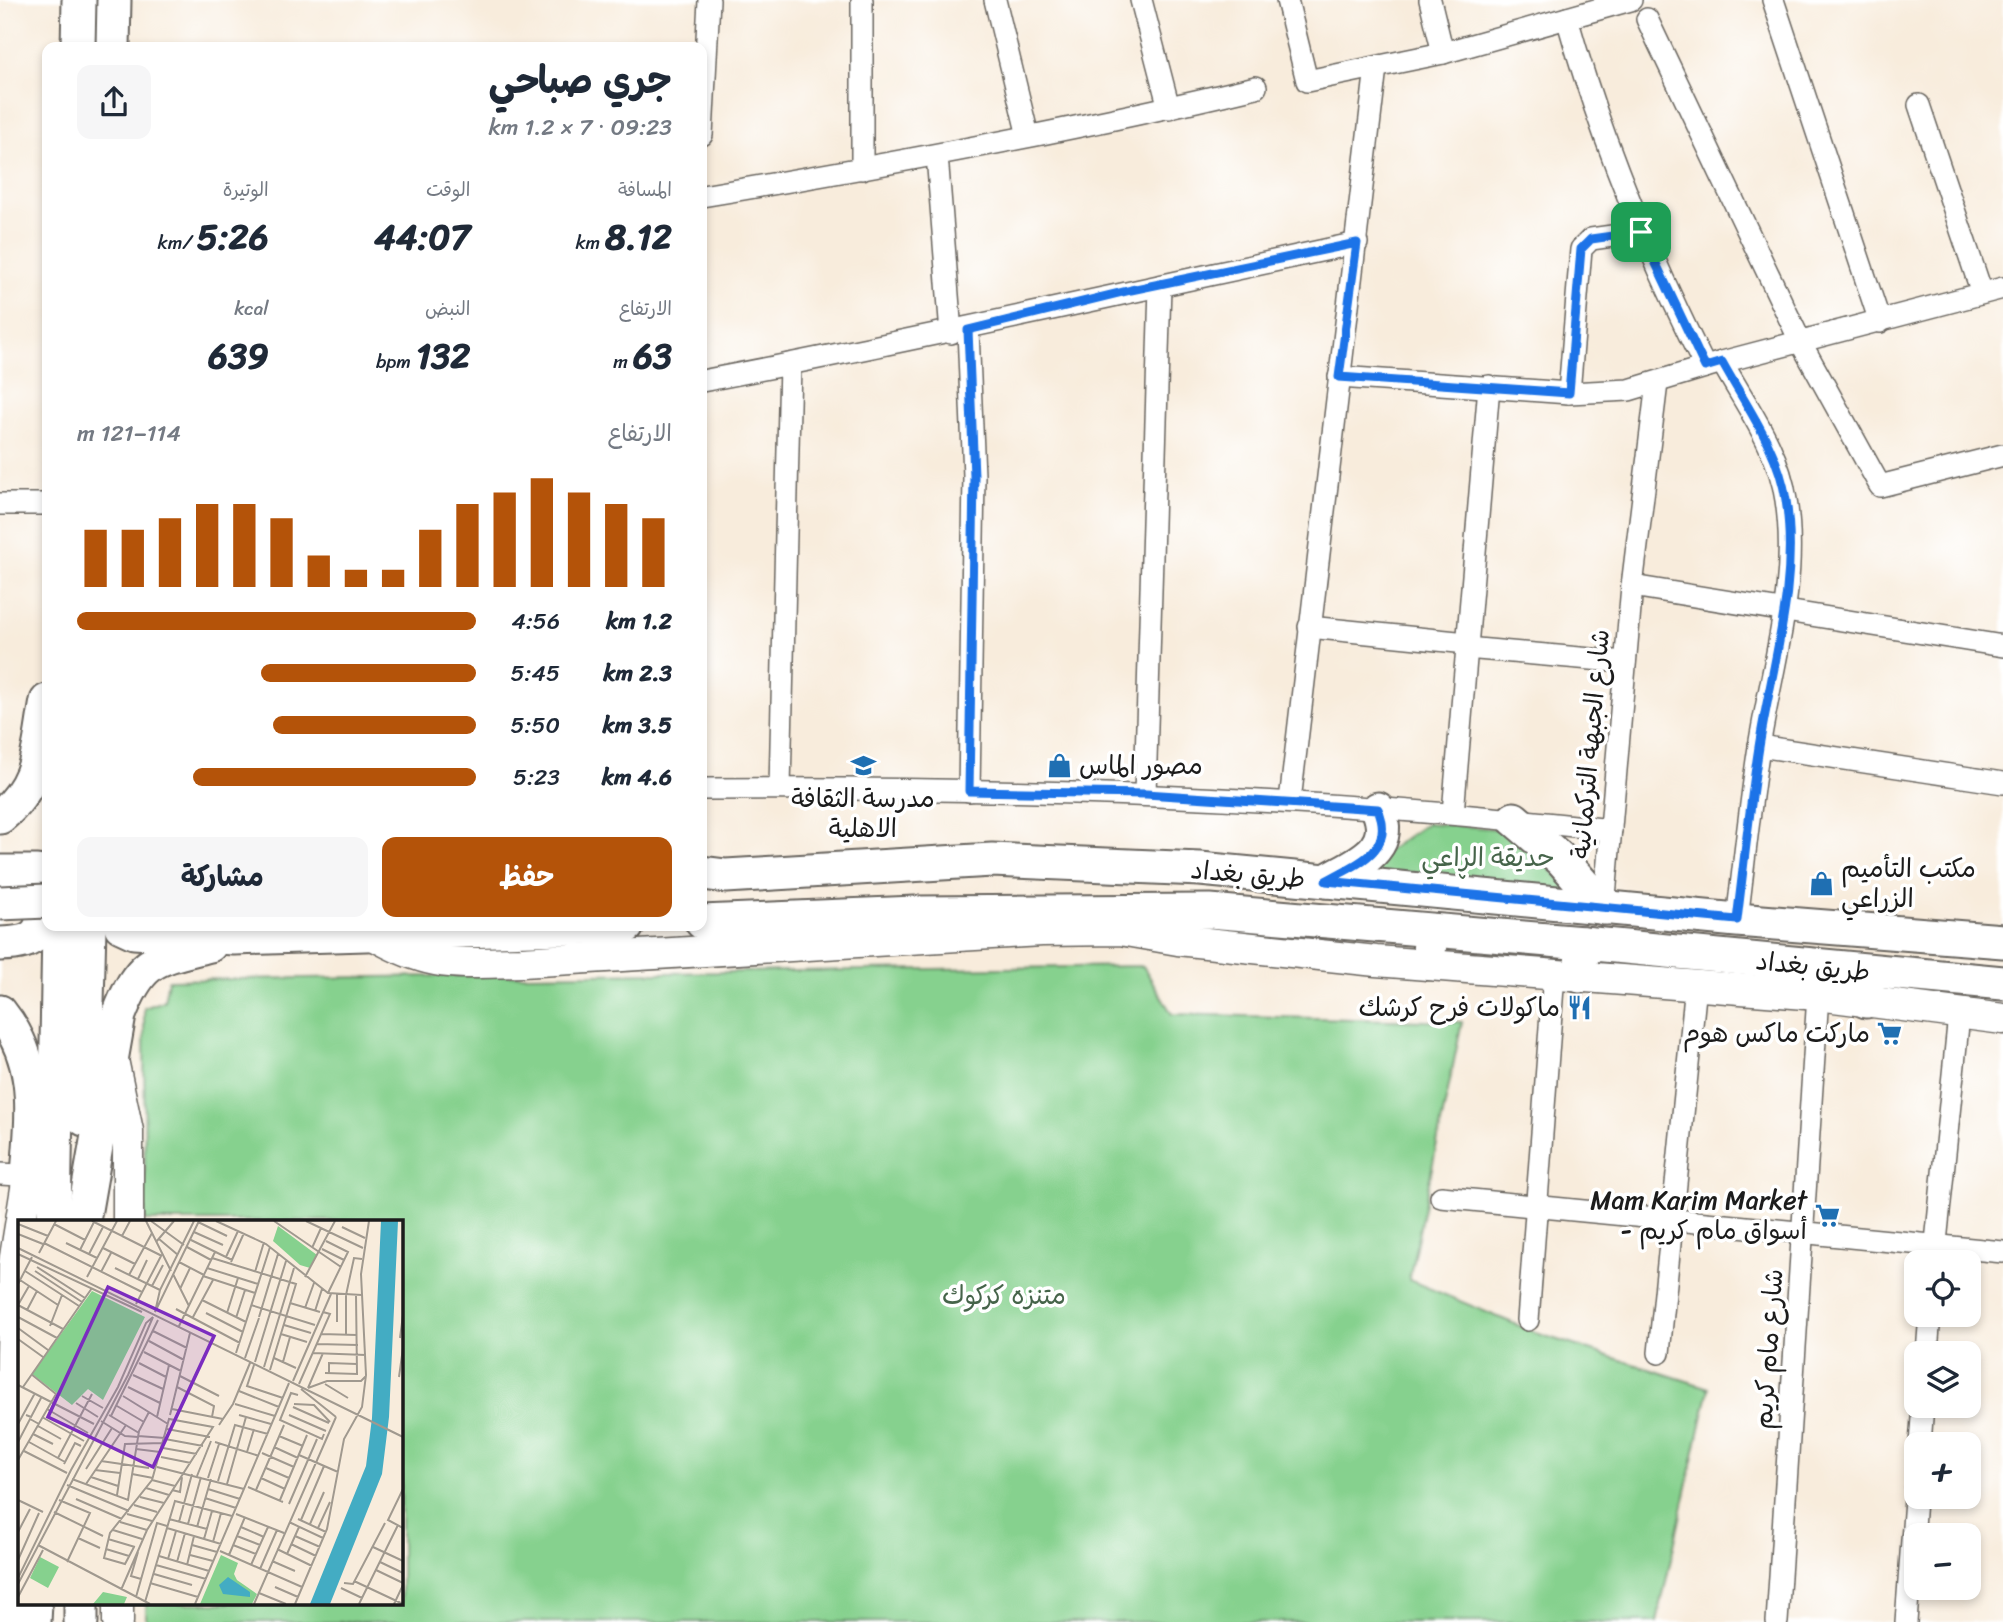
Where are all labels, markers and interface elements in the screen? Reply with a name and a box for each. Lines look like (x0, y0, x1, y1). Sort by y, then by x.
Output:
text: جري صباحي (489, 47, 672, 114)
button: share (77, 65, 151, 139)
text: 09:23 · 7 × 1.2 km (489, 107, 672, 148)
text: الوتيرة (223, 173, 269, 206)
text: الوقت (426, 173, 470, 206)
text: المسافة (618, 173, 672, 206)
pin (1611, 202, 1671, 262)
text: 5:26 (197, 206, 269, 268)
text: 44:07 (374, 206, 470, 268)
text: 8.12 (605, 206, 672, 268)
icon: arrive (1622, 213, 1660, 251)
text: /km (158, 226, 197, 259)
text: km (575, 226, 605, 259)
text: kcal (234, 292, 269, 325)
text: النبض (425, 292, 470, 325)
text: الارتفاع (619, 292, 672, 325)
text: 639 (208, 325, 269, 387)
text: 132 (416, 325, 470, 387)
text: 63 (633, 325, 672, 387)
text: bpm (376, 345, 416, 378)
text: m (613, 345, 633, 378)
text: 114–121 m (77, 413, 181, 454)
text: الارتفاع (608, 413, 672, 454)
text: 4:56 (512, 601, 560, 642)
text: 1.2 km (606, 601, 672, 642)
street label: شارع الجبهة التركمانية (1557, 627, 1623, 861)
text: 5:45 (511, 653, 560, 694)
text: 2.3 km (603, 653, 672, 694)
text: 5:50 (510, 705, 560, 746)
text: 3.5 km (602, 705, 672, 746)
place label: مصور الماس (1079, 742, 1203, 788)
shop icon: مصور الماس (1045, 751, 1073, 779)
school or university icon: مدرسة الثقافة الاهلية (849, 752, 877, 780)
text: 5:23 (513, 757, 560, 798)
text: 4.6 km (602, 757, 672, 798)
place label: مدرسة الثقافة الاهلية (791, 775, 935, 851)
park label: حدیقة الڕاعي (1421, 834, 1555, 880)
button: مشاركة (77, 837, 368, 917)
button: حفظ (382, 837, 672, 917)
place label: مكتب التأميم الزراعي (1841, 845, 1976, 921)
street label: طريق بغداد (1189, 846, 1307, 902)
shop icon: مكتب التأميم الزراعي (1807, 869, 1835, 897)
street label: طريق بغداد (1753, 937, 1873, 995)
place label: ماكولات فرح كرشك (1358, 984, 1560, 1030)
restaurant icon: ماكولات فرح كرشك (1566, 993, 1594, 1021)
place label: ماركت ماكس هوم (1683, 1010, 1870, 1056)
supermarket icon: ماركت ماكس هوم (1876, 1019, 1904, 1047)
place label: Mam Karim Market - أسواق مام كريم (1590, 1177, 1809, 1253)
supermarket icon: Mam Karim Market - أسواق مام كريم (1813, 1201, 1841, 1229)
inset map (18, 1220, 402, 1604)
map controls (1904, 1250, 1981, 1600)
button: locate (1904, 1250, 1981, 1327)
street label: شارع مام كريم (1739, 1267, 1797, 1431)
park label: متنزه كركوك (942, 1272, 1066, 1318)
button: layers (1904, 1341, 1981, 1418)
button: + (1904, 1432, 1981, 1509)
button: − (1904, 1523, 1981, 1600)

